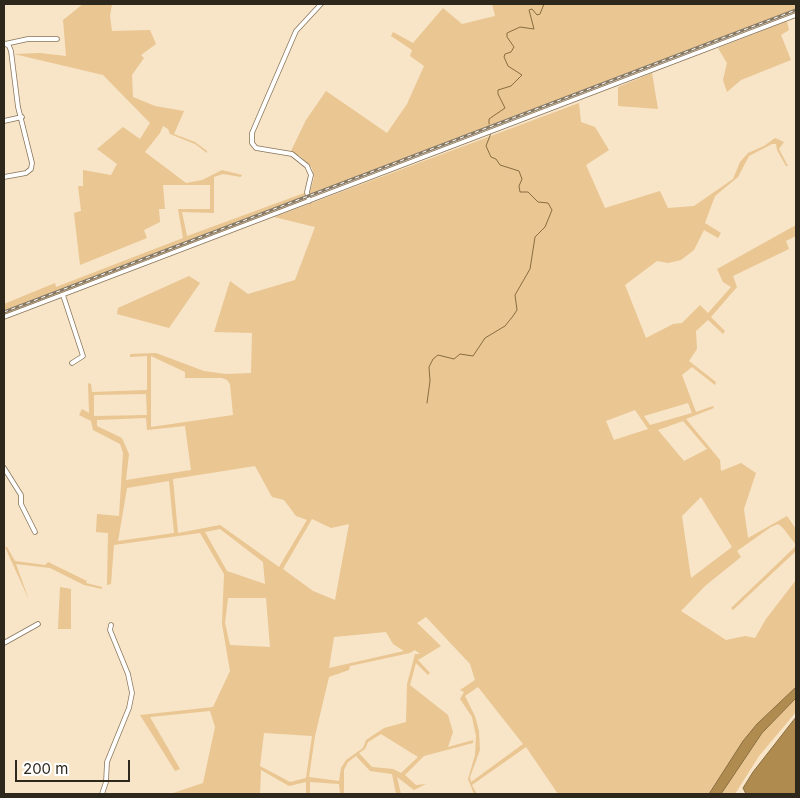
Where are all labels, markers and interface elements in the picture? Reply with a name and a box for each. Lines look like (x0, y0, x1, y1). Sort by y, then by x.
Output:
scale bar (18, 750, 132, 782)
text: 200 m (23, 759, 68, 778)

